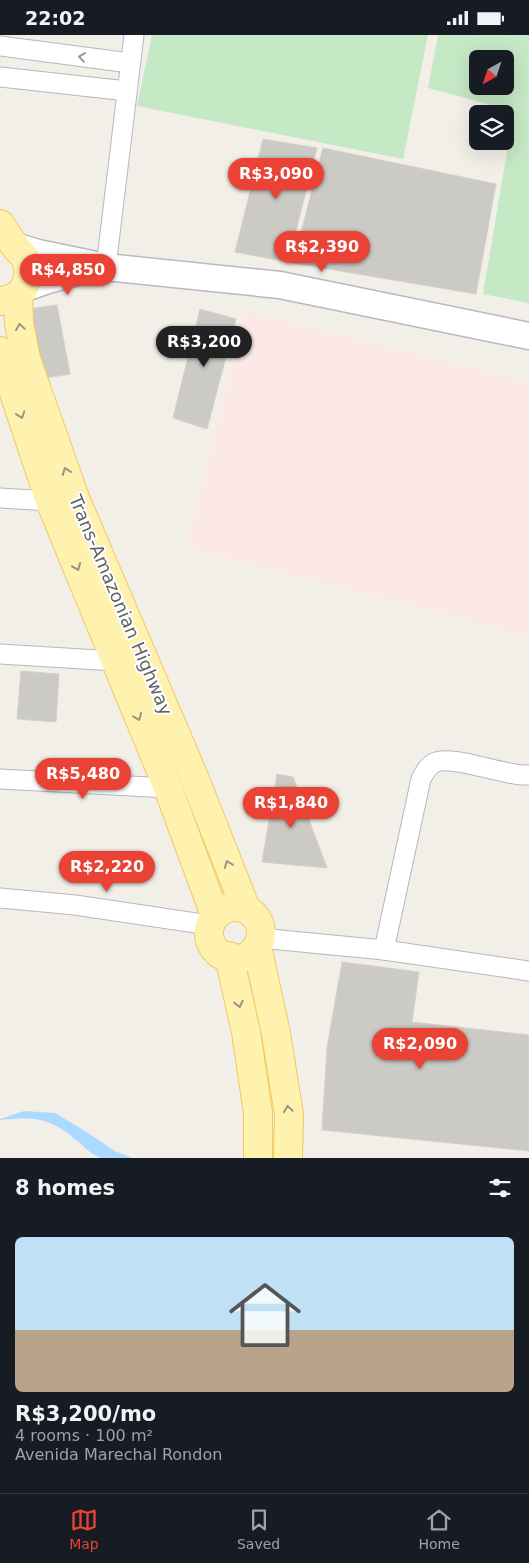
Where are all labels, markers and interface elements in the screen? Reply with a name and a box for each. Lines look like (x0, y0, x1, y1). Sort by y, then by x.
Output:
text: 22:02 (25, 7, 85, 29)
north arrow (469, 50, 514, 95)
map controls (469, 50, 514, 150)
one-way arrow (77, 52, 86, 62)
button: layers (469, 105, 514, 150)
pin: R$3,090 (230, 157, 322, 200)
text: R$3,090 (239, 164, 313, 183)
pin: R$2,390 (276, 231, 368, 273)
text: R$2,390 (285, 237, 359, 256)
pin: R$4,850 (22, 253, 114, 296)
text: R$4,850 (31, 260, 105, 279)
one-way arrow (16, 323, 26, 332)
pin: R$3,200 (158, 325, 250, 368)
text: R$3,200 (167, 332, 241, 351)
one-way arrow (15, 410, 25, 418)
one-way arrow (62, 467, 72, 475)
street label: Trans-Amazonian Highway (65, 491, 177, 719)
one-way arrow (70, 562, 81, 571)
one-way arrow (133, 713, 143, 721)
pin: R$5,480 (37, 757, 129, 800)
text: R$5,480 (46, 764, 120, 783)
pin: R$1,840 (245, 787, 337, 829)
text: R$1,840 (254, 793, 328, 812)
pin: R$2,220 (61, 851, 153, 893)
text: R$2,220 (70, 857, 144, 876)
one-way arrow (224, 860, 234, 868)
one-way arrow (233, 1000, 244, 1008)
pin: R$2,090 (374, 1027, 466, 1070)
text: R$2,090 (383, 1034, 457, 1053)
one-way arrow (283, 1105, 294, 1113)
icon: filters (486, 1174, 514, 1202)
text: 8 homes (15, 1176, 115, 1200)
icon: home (220, 1270, 310, 1360)
text: R$3,200/mo (15, 1402, 156, 1426)
text: 4 rooms · 100 m² (15, 1426, 153, 1445)
text: Avenida Marechal Rondon (15, 1445, 222, 1464)
tab: Map (69, 1506, 99, 1552)
tab: Saved (237, 1506, 280, 1552)
tab: Home (419, 1506, 460, 1552)

